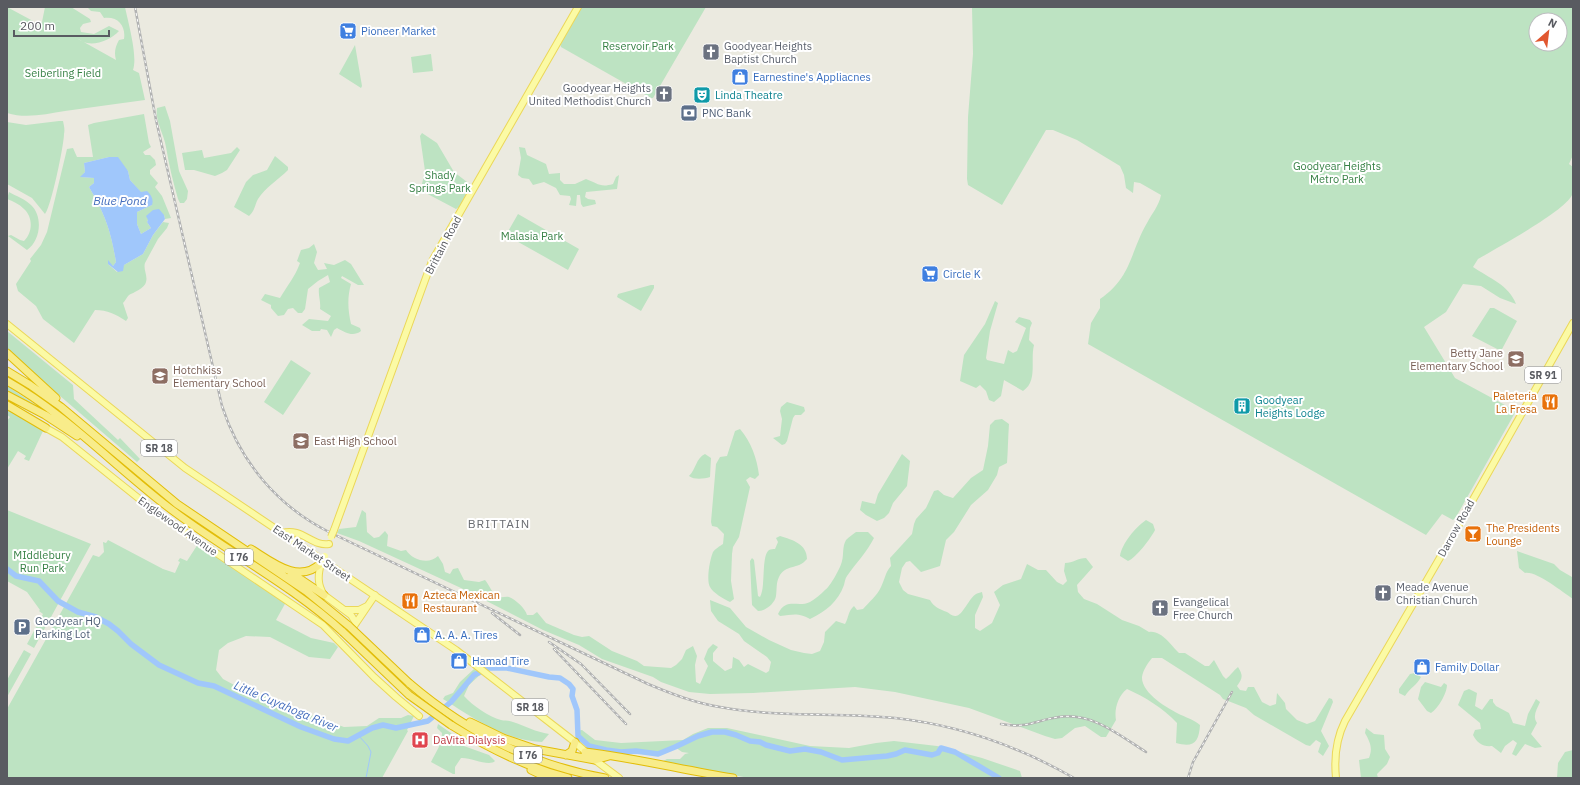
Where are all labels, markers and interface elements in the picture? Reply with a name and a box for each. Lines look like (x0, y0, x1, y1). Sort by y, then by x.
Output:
scale bar (14, 12, 109, 38)
north arrow (1528, 12, 1568, 52)
text: N (1546, 15, 1560, 31)
text: 200 m (20, 18, 55, 33)
supermarket icon: Pioneer Market (338, 21, 358, 41)
place label: Pioneer Market (361, 24, 436, 38)
park label: Reservoir Park (602, 39, 674, 53)
place label: Goodyear Heights Baptist Church (724, 39, 812, 66)
church icon: Goodyear Heights Baptist Church (701, 42, 721, 62)
park label: Seiberling Field (25, 66, 101, 80)
shop icon: Earnestine's Appliacnes (730, 67, 750, 87)
place label: Earnestine's Appliacnes (753, 70, 871, 84)
place label: Goodyear Heights United Methodist Church (529, 81, 651, 108)
church icon: Goodyear Heights United Methodist Church (654, 84, 674, 104)
theatre icon: Linda Theatre (692, 85, 712, 105)
place label: Linda Theatre (715, 88, 783, 102)
bank icon: PNC Bank (679, 103, 699, 123)
place label: PNC Bank (702, 106, 751, 120)
park label: Goodyear Heights Metro Park (1293, 159, 1381, 186)
park label: Shady Springs Park (409, 168, 471, 195)
water label: Blue Pond (93, 193, 147, 208)
street label: Brittain Road (422, 213, 464, 277)
park label: Malasia Park (501, 229, 563, 243)
supermarket icon: Circle K (920, 264, 940, 284)
place label: Circle K (943, 267, 981, 281)
place label: Betty Jane Elementary School (1410, 346, 1503, 373)
school or university icon: Betty Jane Elementary School (1506, 349, 1526, 369)
place label: Hotchkiss Elementary School (173, 363, 266, 390)
school or university icon: Hotchkiss Elementary School (150, 366, 170, 386)
road number: SR 91 (1525, 367, 1561, 383)
place label: Paleteria La Fresa (1493, 389, 1537, 416)
restaurant icon: Paleteria La Fresa (1540, 392, 1560, 412)
place label: Goodyear Heights Lodge (1255, 393, 1325, 420)
building icon: Goodyear Heights Lodge (1232, 396, 1252, 416)
school or university icon: East High School (291, 431, 311, 451)
place label: East High School (314, 434, 397, 448)
road number: SR 18 (141, 440, 177, 456)
street label: Englewood Avenue (136, 493, 220, 559)
street label: Darrow Road (1434, 497, 1478, 559)
district label: BRITTAIN (468, 516, 530, 531)
place label: The Presidents Lounge (1486, 521, 1560, 548)
street label: East Market Street (270, 522, 354, 584)
bar icon: The Presidents Lounge (1463, 524, 1483, 544)
park label: MIddlebury Run Park (13, 548, 71, 575)
road number: I 76 (225, 549, 253, 565)
place label: Meade Avenue Christian Church (1396, 580, 1478, 607)
church icon: Meade Avenue Christian Church (1373, 583, 1393, 603)
place label: Azteca Mexican Restaurant (423, 588, 500, 615)
restaurant icon: Azteca Mexican Restaurant (400, 591, 420, 611)
place label: Evangelical Free Church (1173, 595, 1233, 622)
church icon: Evangelical Free Church (1150, 598, 1170, 618)
place label: Goodyear HQ Parking Lot (35, 614, 101, 641)
parking icon: Goodyear HQ Parking Lot (12, 617, 32, 637)
shop icon: A. A. A. Tires (412, 625, 432, 645)
place label: A. A. A. Tires (435, 628, 498, 642)
shop icon: Hamad Tire (449, 651, 469, 671)
place label: Hamad Tire (472, 654, 529, 668)
shop icon: Family Dollar (1412, 657, 1432, 677)
place label: Family Dollar (1435, 660, 1499, 674)
water label: Little Cuyahoga River (232, 677, 341, 735)
road number: SR 18 (512, 699, 548, 715)
hospital icon: DaVita Dialysis (410, 730, 430, 750)
place label: DaVita Dialysis (433, 733, 506, 747)
road number: I 76 (514, 747, 542, 763)

